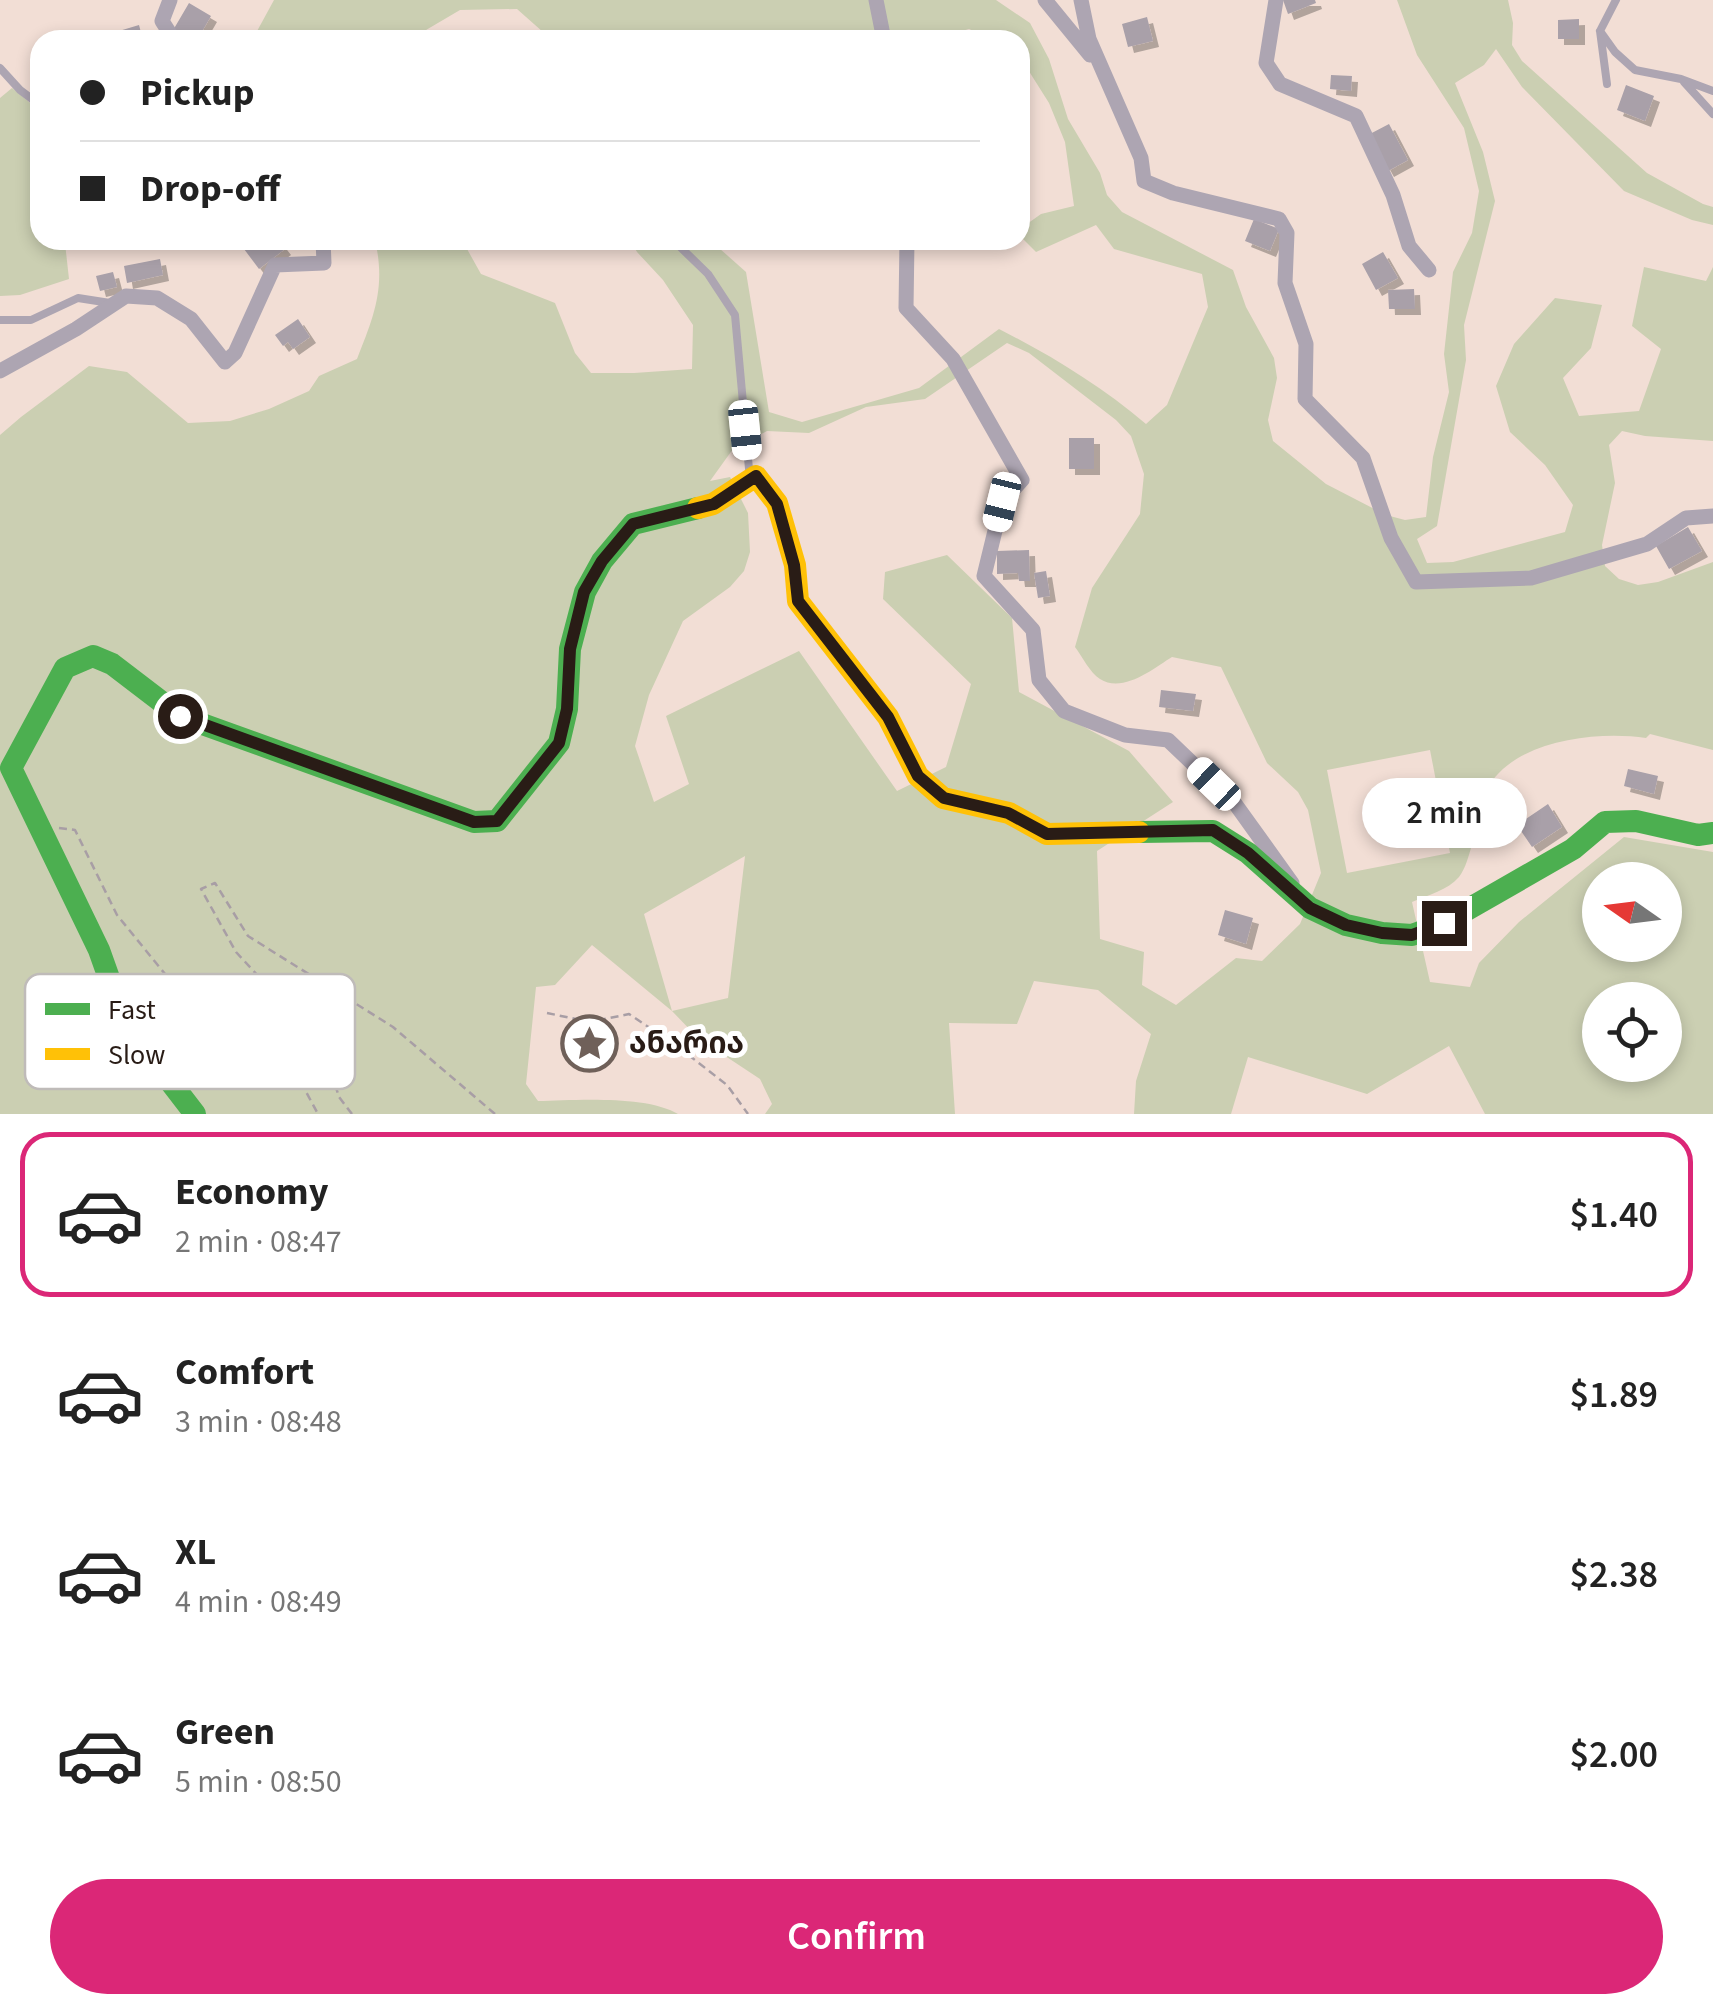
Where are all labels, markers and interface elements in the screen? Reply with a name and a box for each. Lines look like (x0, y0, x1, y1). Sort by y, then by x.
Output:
text: Pickup (140, 66, 254, 120)
text: Drop-off (140, 162, 280, 216)
car (727, 399, 763, 461)
car (980, 469, 1024, 535)
route start (158, 694, 203, 739)
car (1182, 752, 1246, 816)
callout: 2 min (1362, 778, 1526, 848)
text: 2 min (1406, 790, 1483, 836)
north arrow (1582, 862, 1682, 962)
map controls (1582, 862, 1682, 1082)
route end (1422, 901, 1467, 946)
legend (25, 974, 355, 1089)
button: locate (1582, 982, 1682, 1082)
text: Fast (108, 990, 156, 1030)
place icon: ანარია (560, 1013, 620, 1073)
place label: ანარია (629, 1022, 744, 1065)
text: Slow (108, 1035, 165, 1075)
text: Economy (175, 1165, 328, 1219)
icon: car (55, 1170, 145, 1260)
text: $1.40 (1570, 1188, 1658, 1242)
text: 2 min · 08:47 (175, 1219, 342, 1265)
text: Comfort (175, 1345, 314, 1399)
icon: car (55, 1350, 145, 1440)
text: $1.89 (1570, 1368, 1658, 1422)
text: 3 min · 08:48 (175, 1399, 342, 1445)
text: XL (175, 1525, 216, 1579)
icon: car (55, 1530, 145, 1620)
text: $2.38 (1570, 1548, 1658, 1602)
text: 4 min · 08:49 (175, 1579, 342, 1625)
text: Green (175, 1705, 275, 1759)
icon: car (55, 1710, 145, 1800)
text: $2.00 (1570, 1728, 1658, 1782)
text: 5 min · 08:50 (175, 1759, 342, 1805)
button: Confirm (50, 1879, 1663, 1994)

